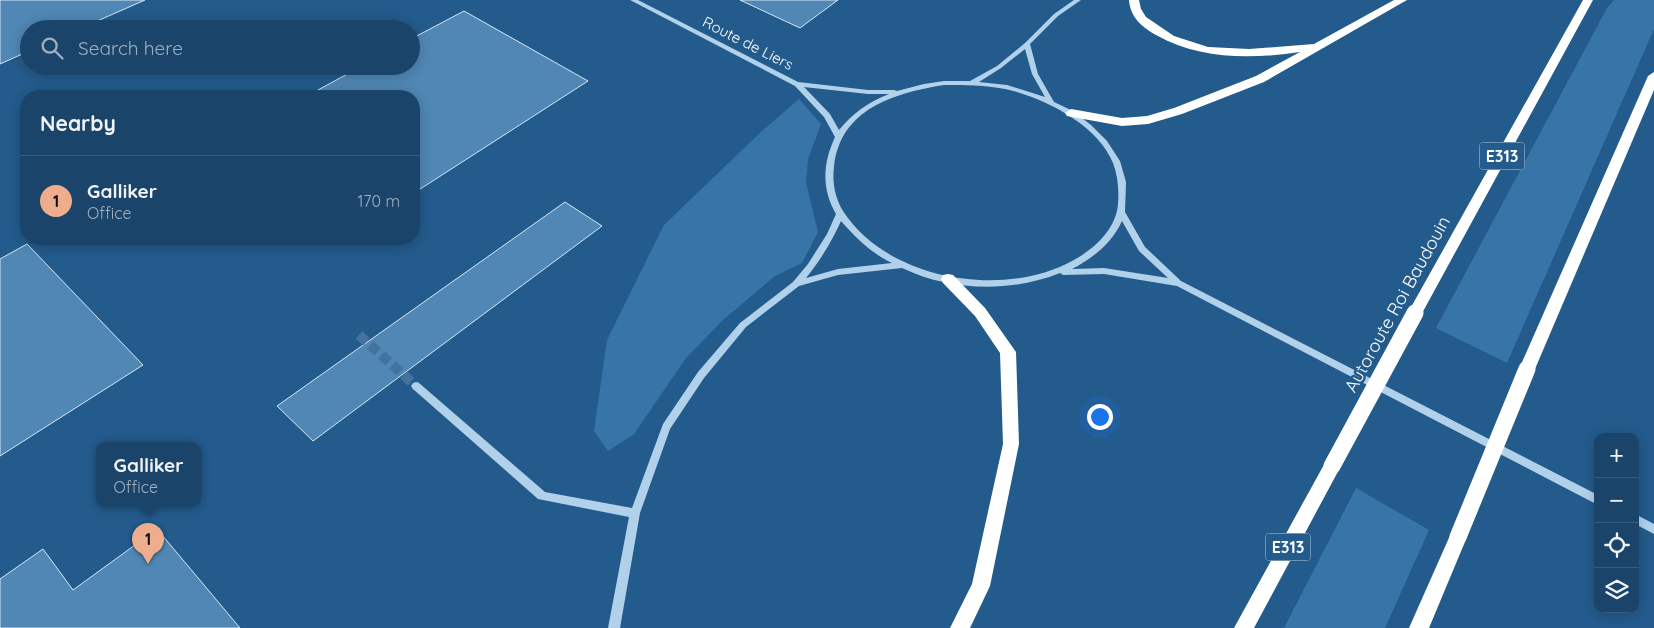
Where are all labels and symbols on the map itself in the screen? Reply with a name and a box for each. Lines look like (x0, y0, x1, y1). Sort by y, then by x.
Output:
street label: Route de Liers (699, 12, 797, 74)
road number: E313 (1480, 142, 1524, 170)
street label: Autoroute Roi Baudouin (1339, 212, 1455, 396)
your location (1087, 404, 1113, 430)
pin: 1 (132, 523, 164, 564)
road number: E313 (1266, 534, 1310, 560)

